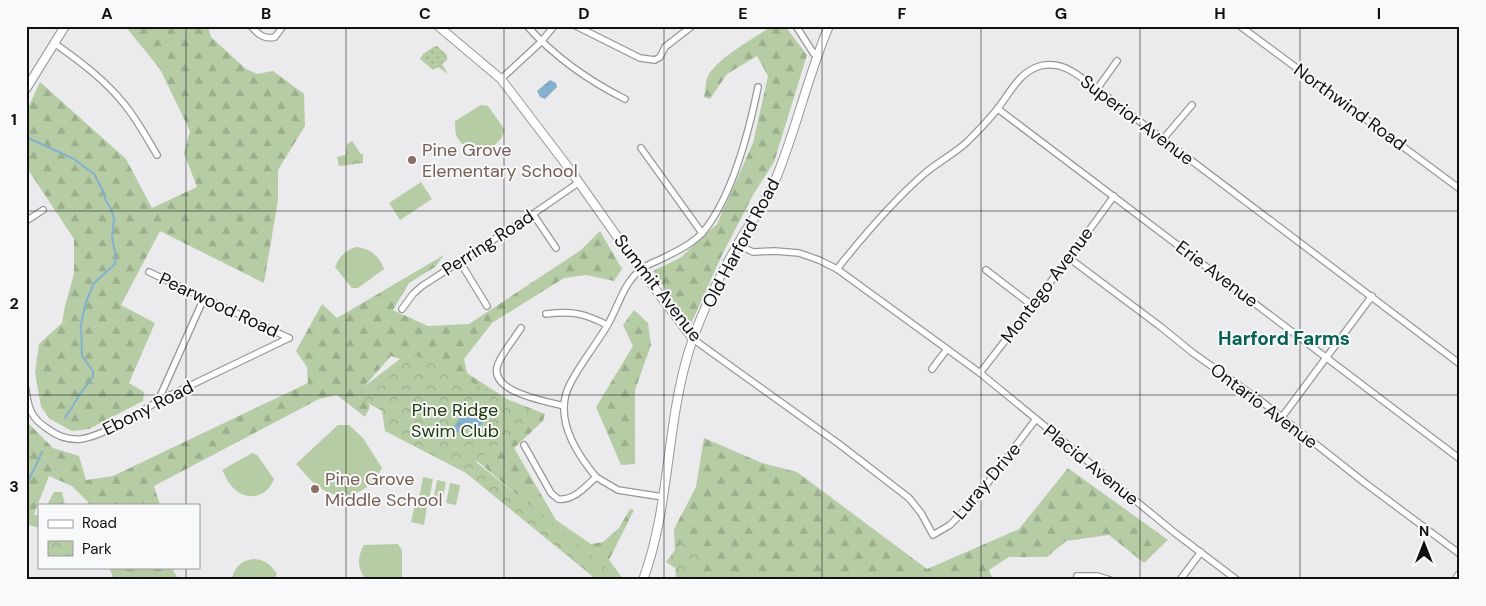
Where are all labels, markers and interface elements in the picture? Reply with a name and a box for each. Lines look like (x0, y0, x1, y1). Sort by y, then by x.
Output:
text: A (101, 3, 113, 24)
text: B (261, 3, 271, 24)
text: C (419, 3, 431, 24)
text: D (578, 3, 590, 24)
text: E (738, 3, 748, 24)
text: F (898, 3, 907, 24)
text: G (1055, 3, 1067, 24)
text: H (1214, 3, 1226, 24)
text: I (1377, 3, 1381, 24)
street label: Northwind Road (1289, 58, 1411, 156)
street label: Superior Avenue (1075, 69, 1199, 171)
text: 1 (11, 109, 17, 130)
place label: Pine Grove Elementary School (422, 138, 578, 183)
marker: Pine Grove Elementary School (406, 154, 418, 166)
street label: Old Harford Road (697, 174, 785, 312)
street label: Perring Road (437, 204, 539, 282)
street label: Montego Avenue (995, 222, 1099, 348)
street label: Summit Avenue (608, 229, 708, 347)
street label: Erie Avenue (1171, 235, 1263, 313)
street label: Pearwood Road (155, 267, 283, 343)
text: 2 (9, 293, 19, 314)
district label: Harford Farms (1218, 326, 1350, 351)
street label: Ontario Avenue (1205, 358, 1323, 454)
street label: Ebony Road (99, 375, 197, 441)
park label: Pine Ridge Swim Club (411, 398, 499, 443)
street label: Placid Avenue (1038, 419, 1144, 511)
street label: Luray Drive (948, 438, 1026, 524)
place label: Pine Grove Middle School (325, 467, 443, 512)
text: 3 (9, 476, 19, 497)
marker: Pine Grove Middle School (309, 483, 321, 495)
legend (38, 504, 200, 568)
text: Road (82, 513, 117, 533)
north arrow (1398, 518, 1448, 568)
text: N (1419, 522, 1429, 540)
text: Park (82, 539, 112, 559)

